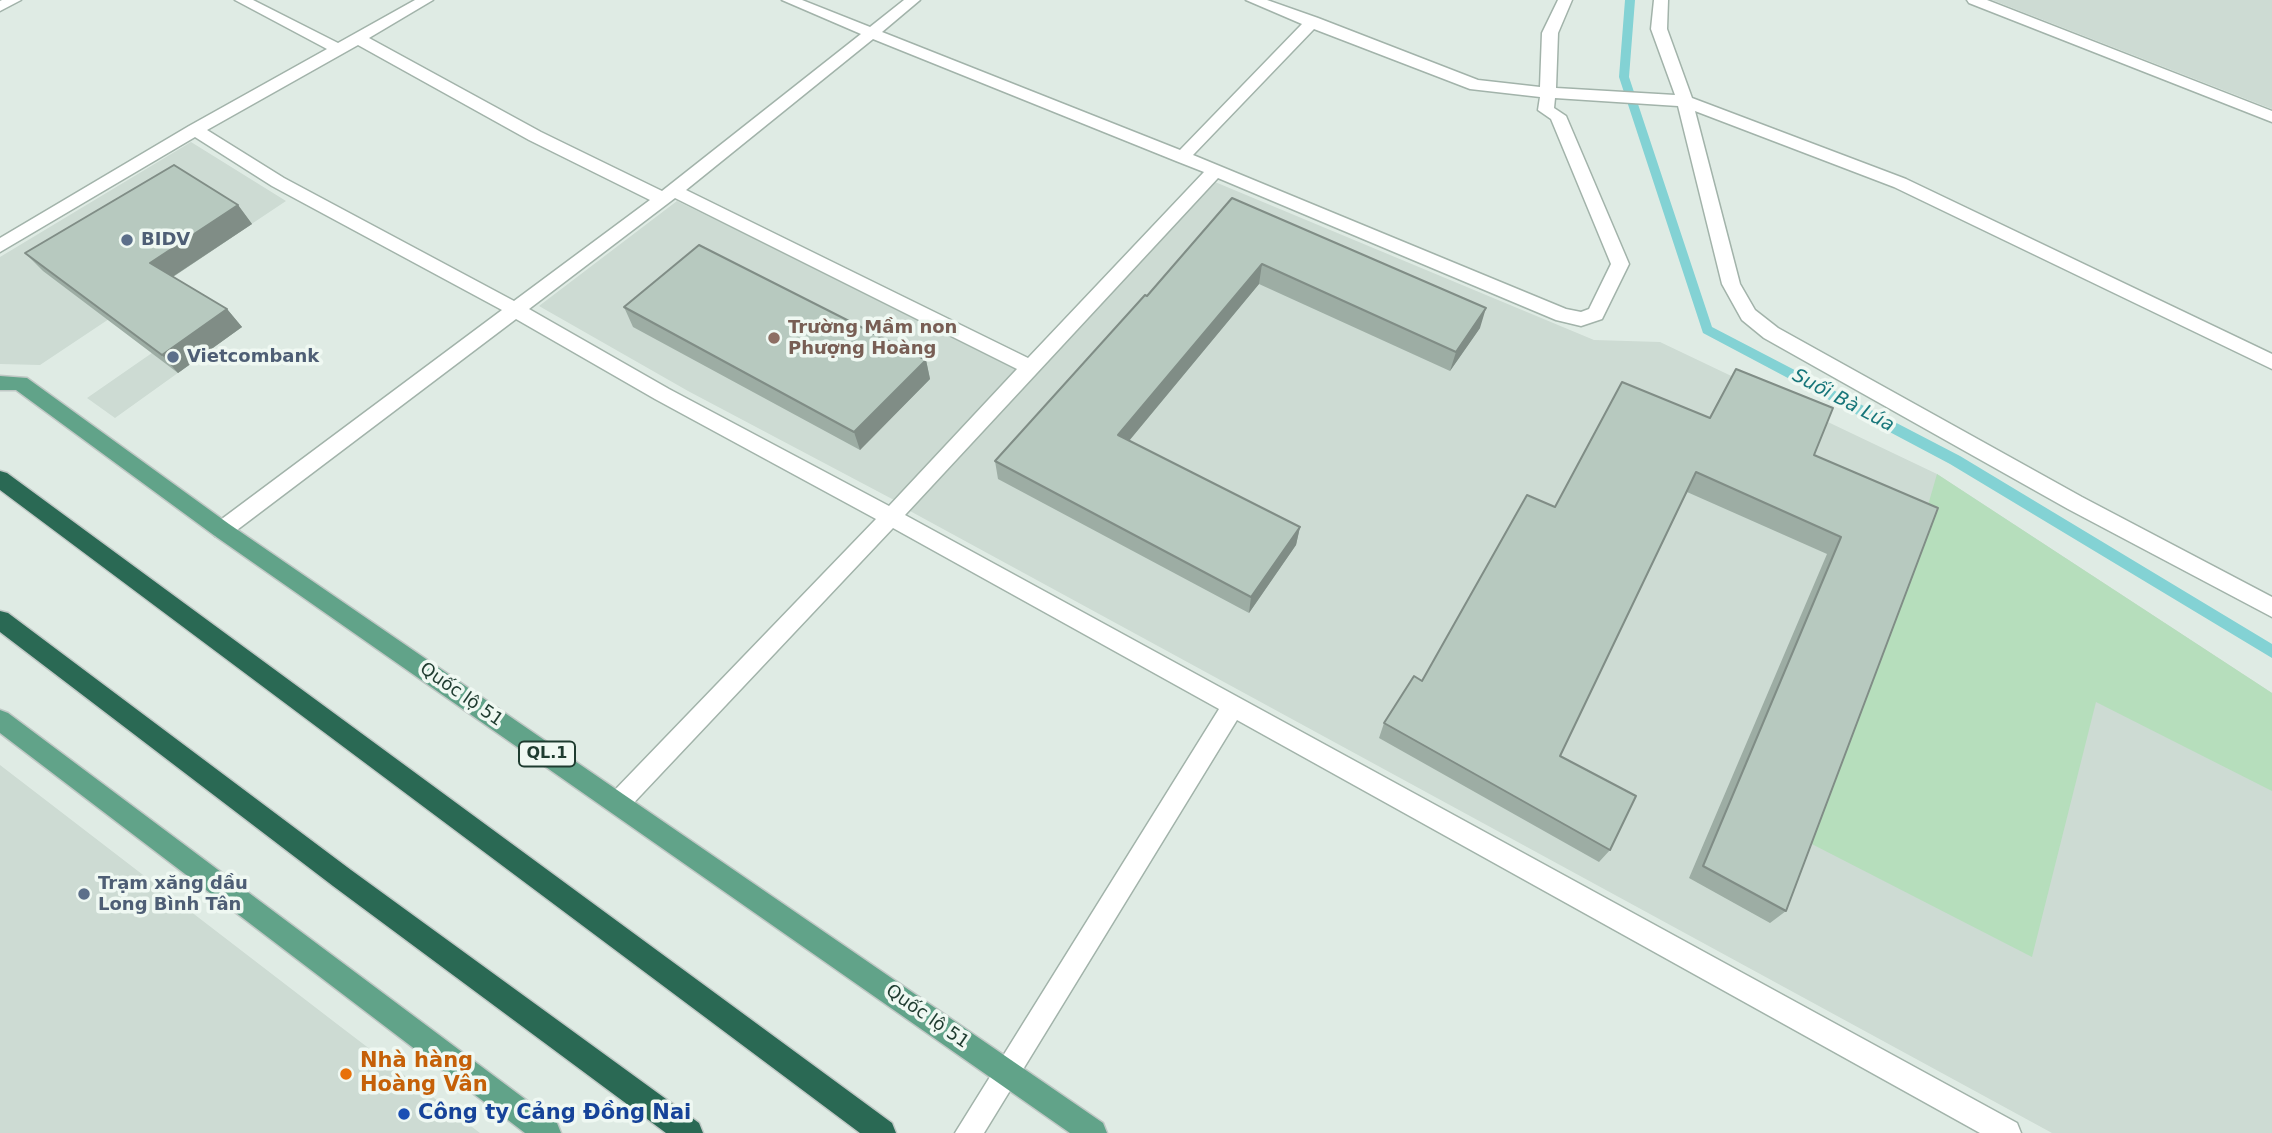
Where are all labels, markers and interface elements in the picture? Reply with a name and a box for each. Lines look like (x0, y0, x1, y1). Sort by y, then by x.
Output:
place label: BIDV (141, 229, 190, 251)
marker: BIDV (119, 232, 135, 248)
place label: Trường Mầm non Phượng Hoàng (788, 317, 957, 360)
marker: Trường Mầm non Phượng Hoàng (766, 330, 782, 346)
place label: Vietcombank (187, 346, 319, 368)
marker: Vietcombank (165, 349, 181, 365)
water label: Suối Bà Lúa (1788, 365, 1898, 437)
street label: Quốc lộ 51 (415, 658, 507, 732)
road number: QL.1 (519, 741, 575, 766)
place label: Trạm xăng dầu Long Bình Tân (98, 873, 248, 916)
marker: Trạm xăng dầu Long Bình Tân (76, 886, 92, 902)
street label: Quốc lộ 51 (881, 980, 973, 1054)
place label: Nhà hàng Hoàng Vân (360, 1049, 488, 1099)
marker: Nhà hàng Hoàng Vân (338, 1066, 354, 1082)
place label: Công ty Cảng Đồng Nai (418, 1101, 691, 1127)
marker: Công ty Cảng Đồng Nai (396, 1106, 412, 1122)

